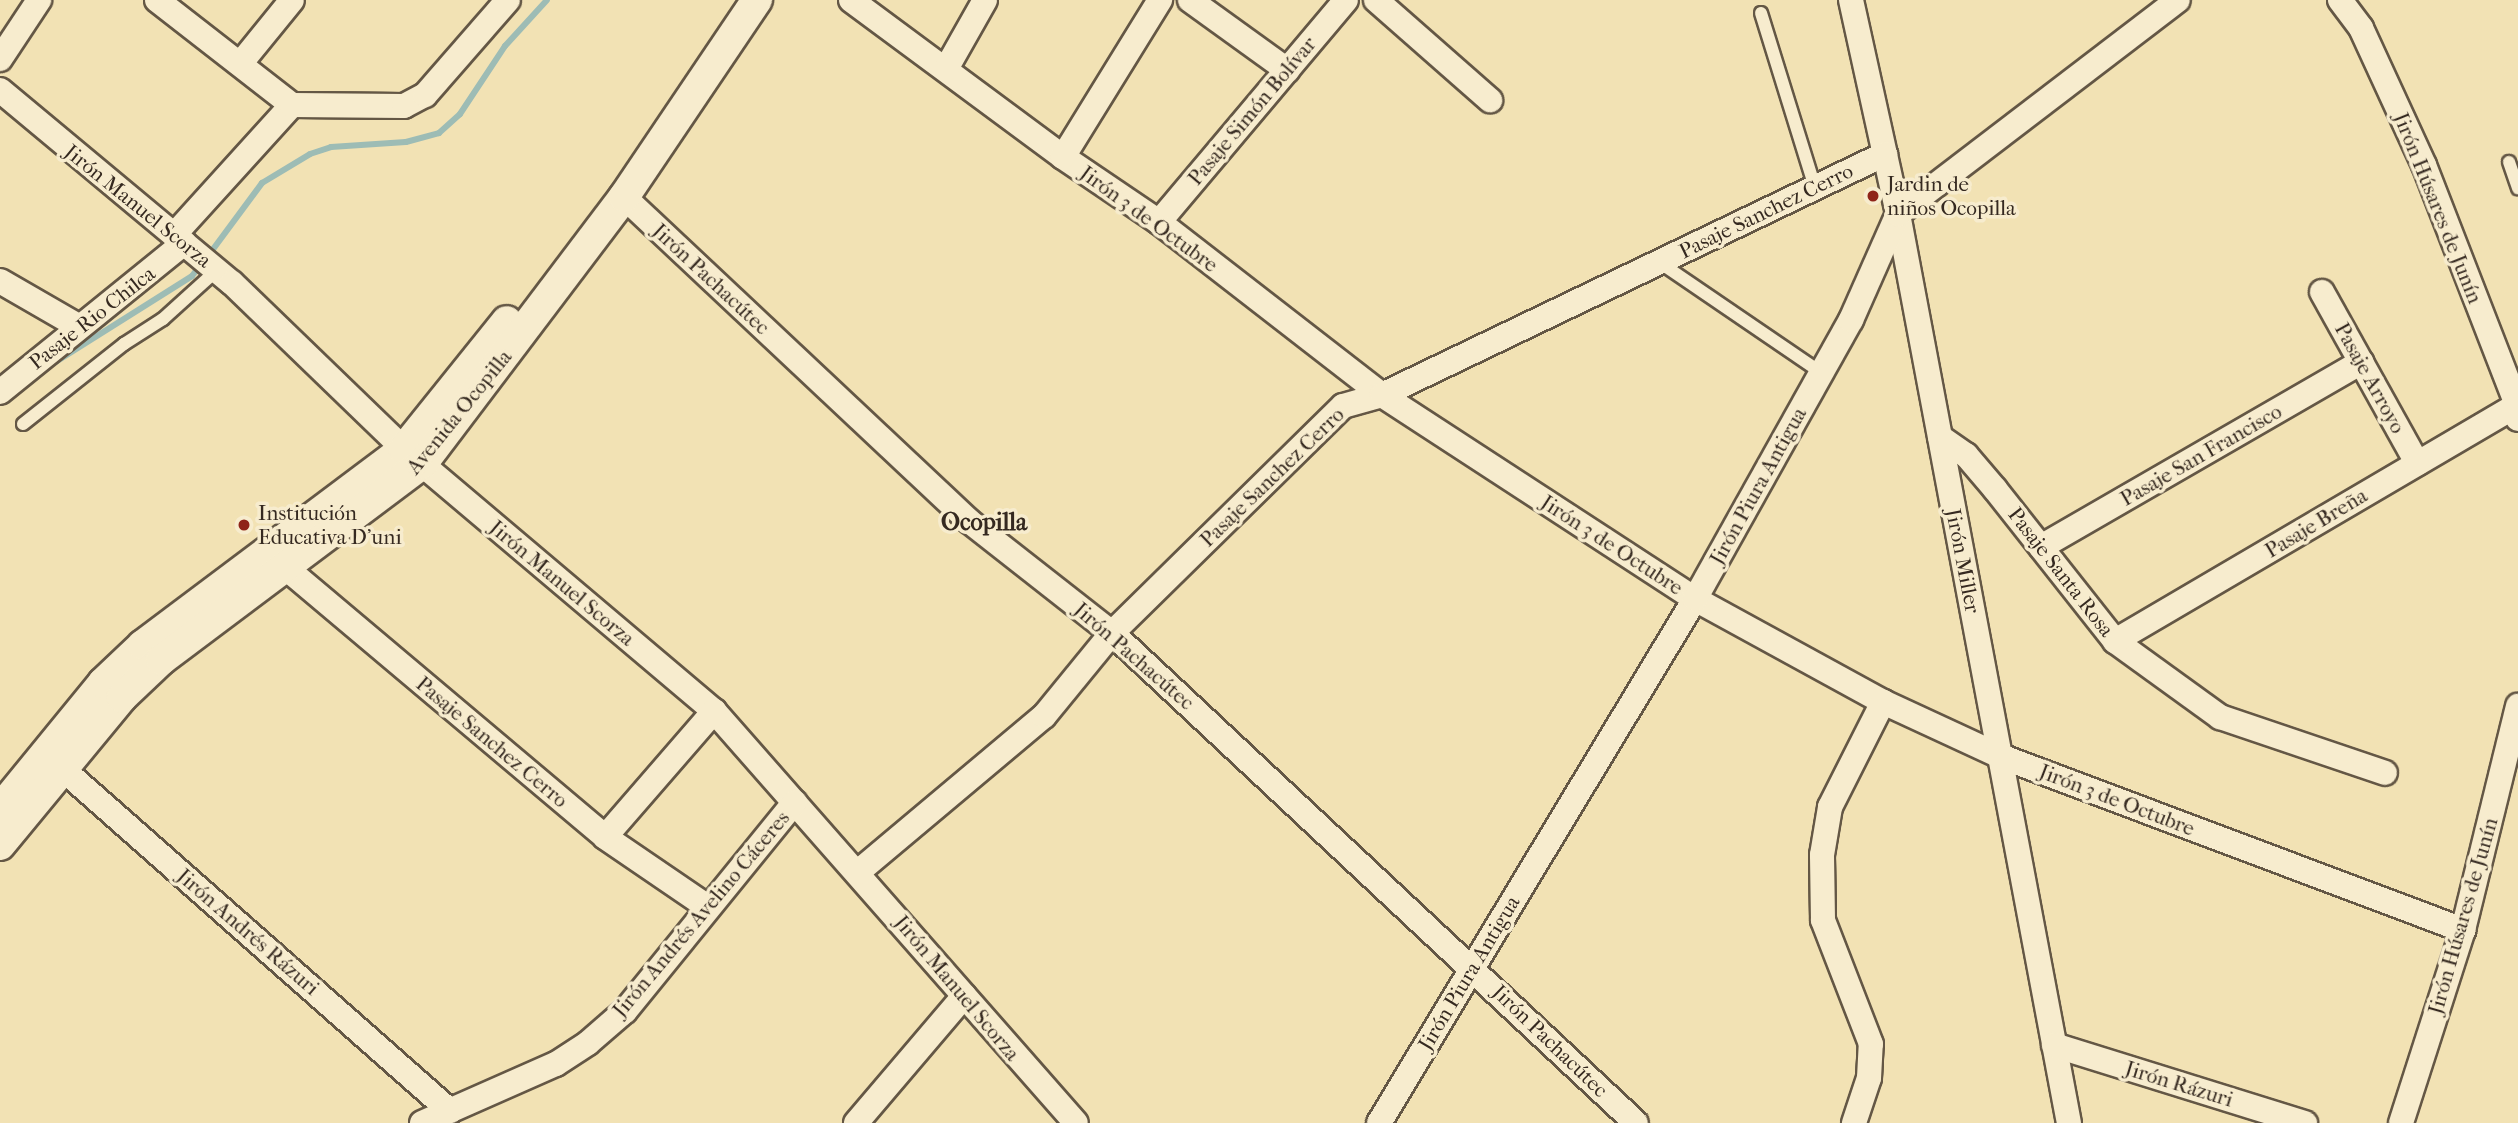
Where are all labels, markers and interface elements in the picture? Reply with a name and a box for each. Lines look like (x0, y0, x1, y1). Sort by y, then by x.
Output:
street label: Pasaje Simón Bolívar (1183, 32, 1321, 190)
street label: Jirón Húsares de Junín (2388, 109, 2488, 307)
street label: Jirón Manuel Scorza (59, 139, 217, 273)
street label: Pasaje Sanchez Cerro (1675, 158, 1857, 264)
street label: Jirón 3 de Octubre (1075, 160, 1223, 278)
place label: Jardin de niños Ocopilla (1887, 171, 2016, 221)
marker: Jardin de niños Ocopilla (1865, 188, 1881, 204)
street label: Jirón Pachacútec (647, 218, 775, 340)
street label: Pasaje Rio Chilca (24, 261, 160, 375)
street label: Pasaje Arroyo (2329, 318, 2411, 438)
street label: Avenida Ocopilla (401, 345, 517, 479)
street label: Pasaje San Francisco (2116, 399, 2286, 511)
street label: Pasaje Sanchez Cerro (1195, 402, 1349, 552)
street label: Jirón Piura Antigua (1704, 403, 1812, 569)
street label: Pasaje Breña (2260, 483, 2372, 563)
street label: Jirón 3 de Octubre (1536, 490, 1688, 600)
place label: Institución Educativa D'uni (258, 500, 402, 550)
street label: Pasaje Santa Rosa (2003, 502, 2119, 642)
street label: Jirón Miller (1941, 507, 1985, 615)
district label: Ocopilla (941, 509, 1027, 537)
street label: Jirón Manuel Scorza (484, 515, 640, 651)
marker: Institución Educativa D'uni (236, 517, 252, 533)
street label: Jirón Pachacútec (1069, 597, 1199, 715)
street label: Pasaje Sanchez Cerro (411, 671, 573, 813)
street label: Jirón 3 de Octubre (2036, 759, 2198, 841)
street label: Jirón Andrés Avelino Cáceres (607, 806, 795, 1022)
street label: Jirón Húsares de Junín (2423, 815, 2503, 1017)
street label: Jirón Andrés Rázuri (172, 863, 324, 1001)
street label: Jirón Piura Antigua (1413, 891, 1525, 1055)
street label: Jirón Manuel Scorza (889, 910, 1025, 1066)
street label: Jirón Pachacútec (1487, 980, 1613, 1102)
street label: Jirón Rázuri (2122, 1056, 2236, 1112)

